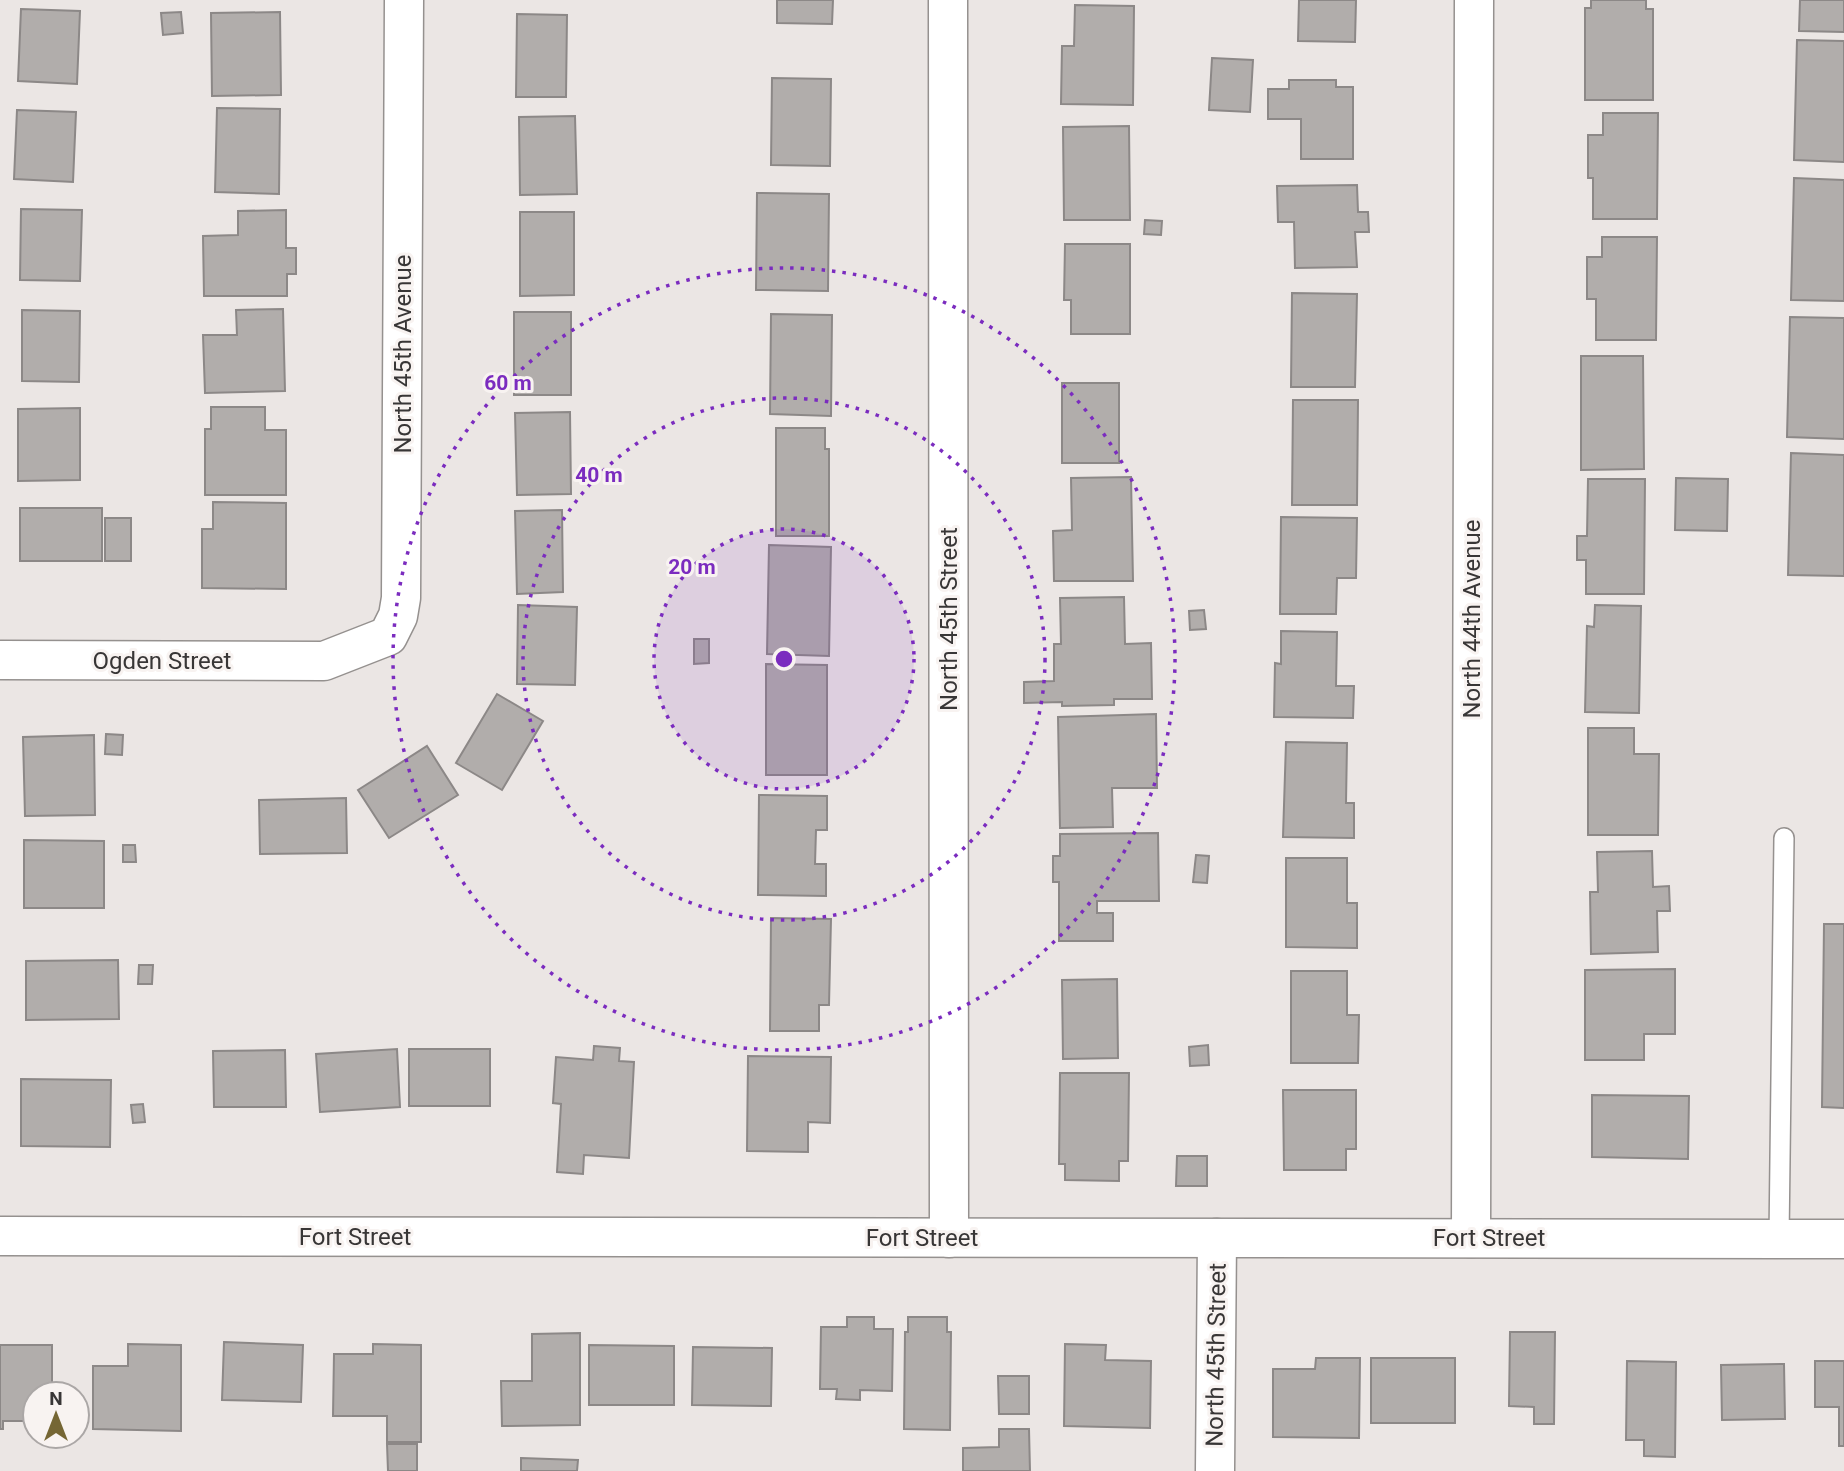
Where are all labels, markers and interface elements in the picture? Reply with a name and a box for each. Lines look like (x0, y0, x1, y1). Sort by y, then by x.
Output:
street label: North 45th Avenue (389, 254, 417, 454)
text: 60 m (484, 371, 532, 395)
text: 40 m (575, 463, 623, 487)
street label: North 44th Avenue (1458, 519, 1486, 719)
street label: North 45th Street (935, 527, 963, 711)
text: 20 m (668, 555, 716, 579)
street label: Ogden Street (93, 647, 232, 675)
centre of rings (772, 647, 796, 671)
street label: Fort Street (299, 1223, 411, 1251)
street label: Fort Street (866, 1224, 978, 1252)
street label: Fort Street (1433, 1224, 1545, 1252)
street label: North 45th Street (1200, 1263, 1232, 1447)
north arrow (21, 1380, 91, 1450)
text: N (49, 1387, 63, 1410)

